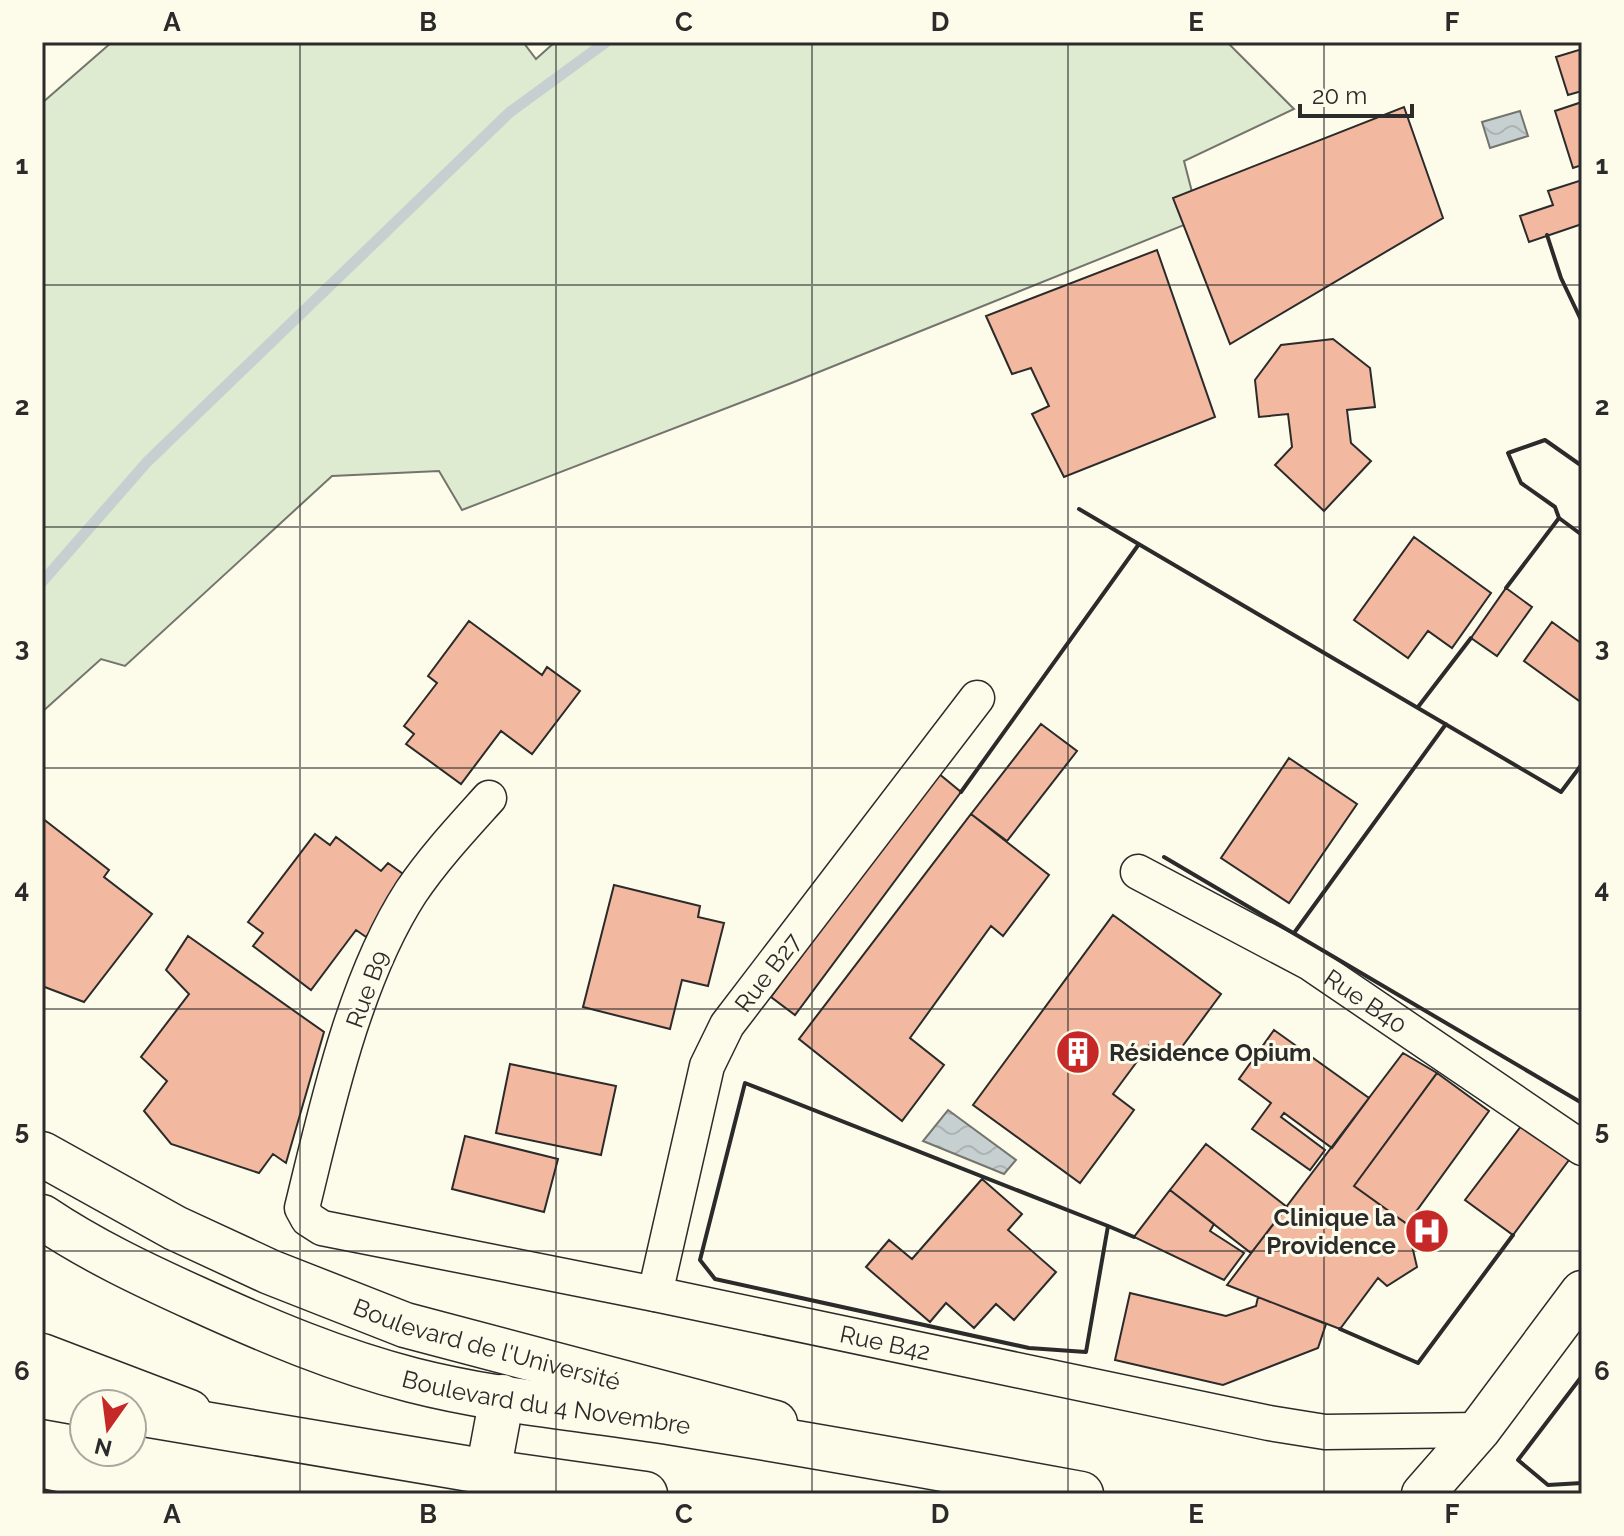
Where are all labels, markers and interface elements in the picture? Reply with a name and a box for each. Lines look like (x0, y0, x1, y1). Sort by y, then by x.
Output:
text: A (163, 7, 181, 37)
text: B (419, 7, 437, 37)
text: C (675, 7, 693, 37)
text: D (931, 7, 949, 37)
text: E (1188, 7, 1204, 37)
text: F (1445, 7, 1460, 37)
scale bar (1300, 68, 1412, 118)
text: 20 m (1312, 81, 1367, 110)
text: 1 (16, 150, 29, 180)
text: 1 (1596, 150, 1609, 180)
text: 2 (15, 391, 29, 421)
text: 2 (1595, 391, 1609, 421)
text: 3 (15, 632, 29, 662)
text: 3 (1595, 632, 1609, 662)
text: 4 (15, 874, 29, 904)
text: 4 (1595, 874, 1609, 904)
street label: Rue B27 (728, 927, 807, 1017)
street label: Rue B9 (340, 946, 394, 1032)
street label: Rue B40 (1319, 963, 1413, 1039)
building icon: Résidence Opium (1054, 1028, 1102, 1076)
place label: Résidence Opium (1109, 1038, 1311, 1067)
text: 5 (15, 1115, 29, 1145)
text: 5 (1595, 1115, 1609, 1145)
place label: Clinique la Providence (1266, 1203, 1396, 1260)
hospital icon: Clinique la Providence (1403, 1207, 1451, 1255)
street label: Boulevard de l'Université (349, 1292, 624, 1396)
street label: Rue B42 (837, 1319, 933, 1366)
text: 6 (14, 1356, 30, 1386)
text: 6 (1594, 1356, 1610, 1386)
street label: Boulevard du 4 Novembre (399, 1364, 693, 1440)
north arrow (68, 1388, 148, 1468)
text: N (92, 1433, 114, 1462)
text: A (163, 1499, 181, 1529)
text: B (419, 1499, 437, 1529)
text: C (675, 1499, 693, 1529)
text: D (931, 1499, 949, 1529)
text: E (1188, 1499, 1204, 1529)
text: F (1445, 1499, 1460, 1529)

